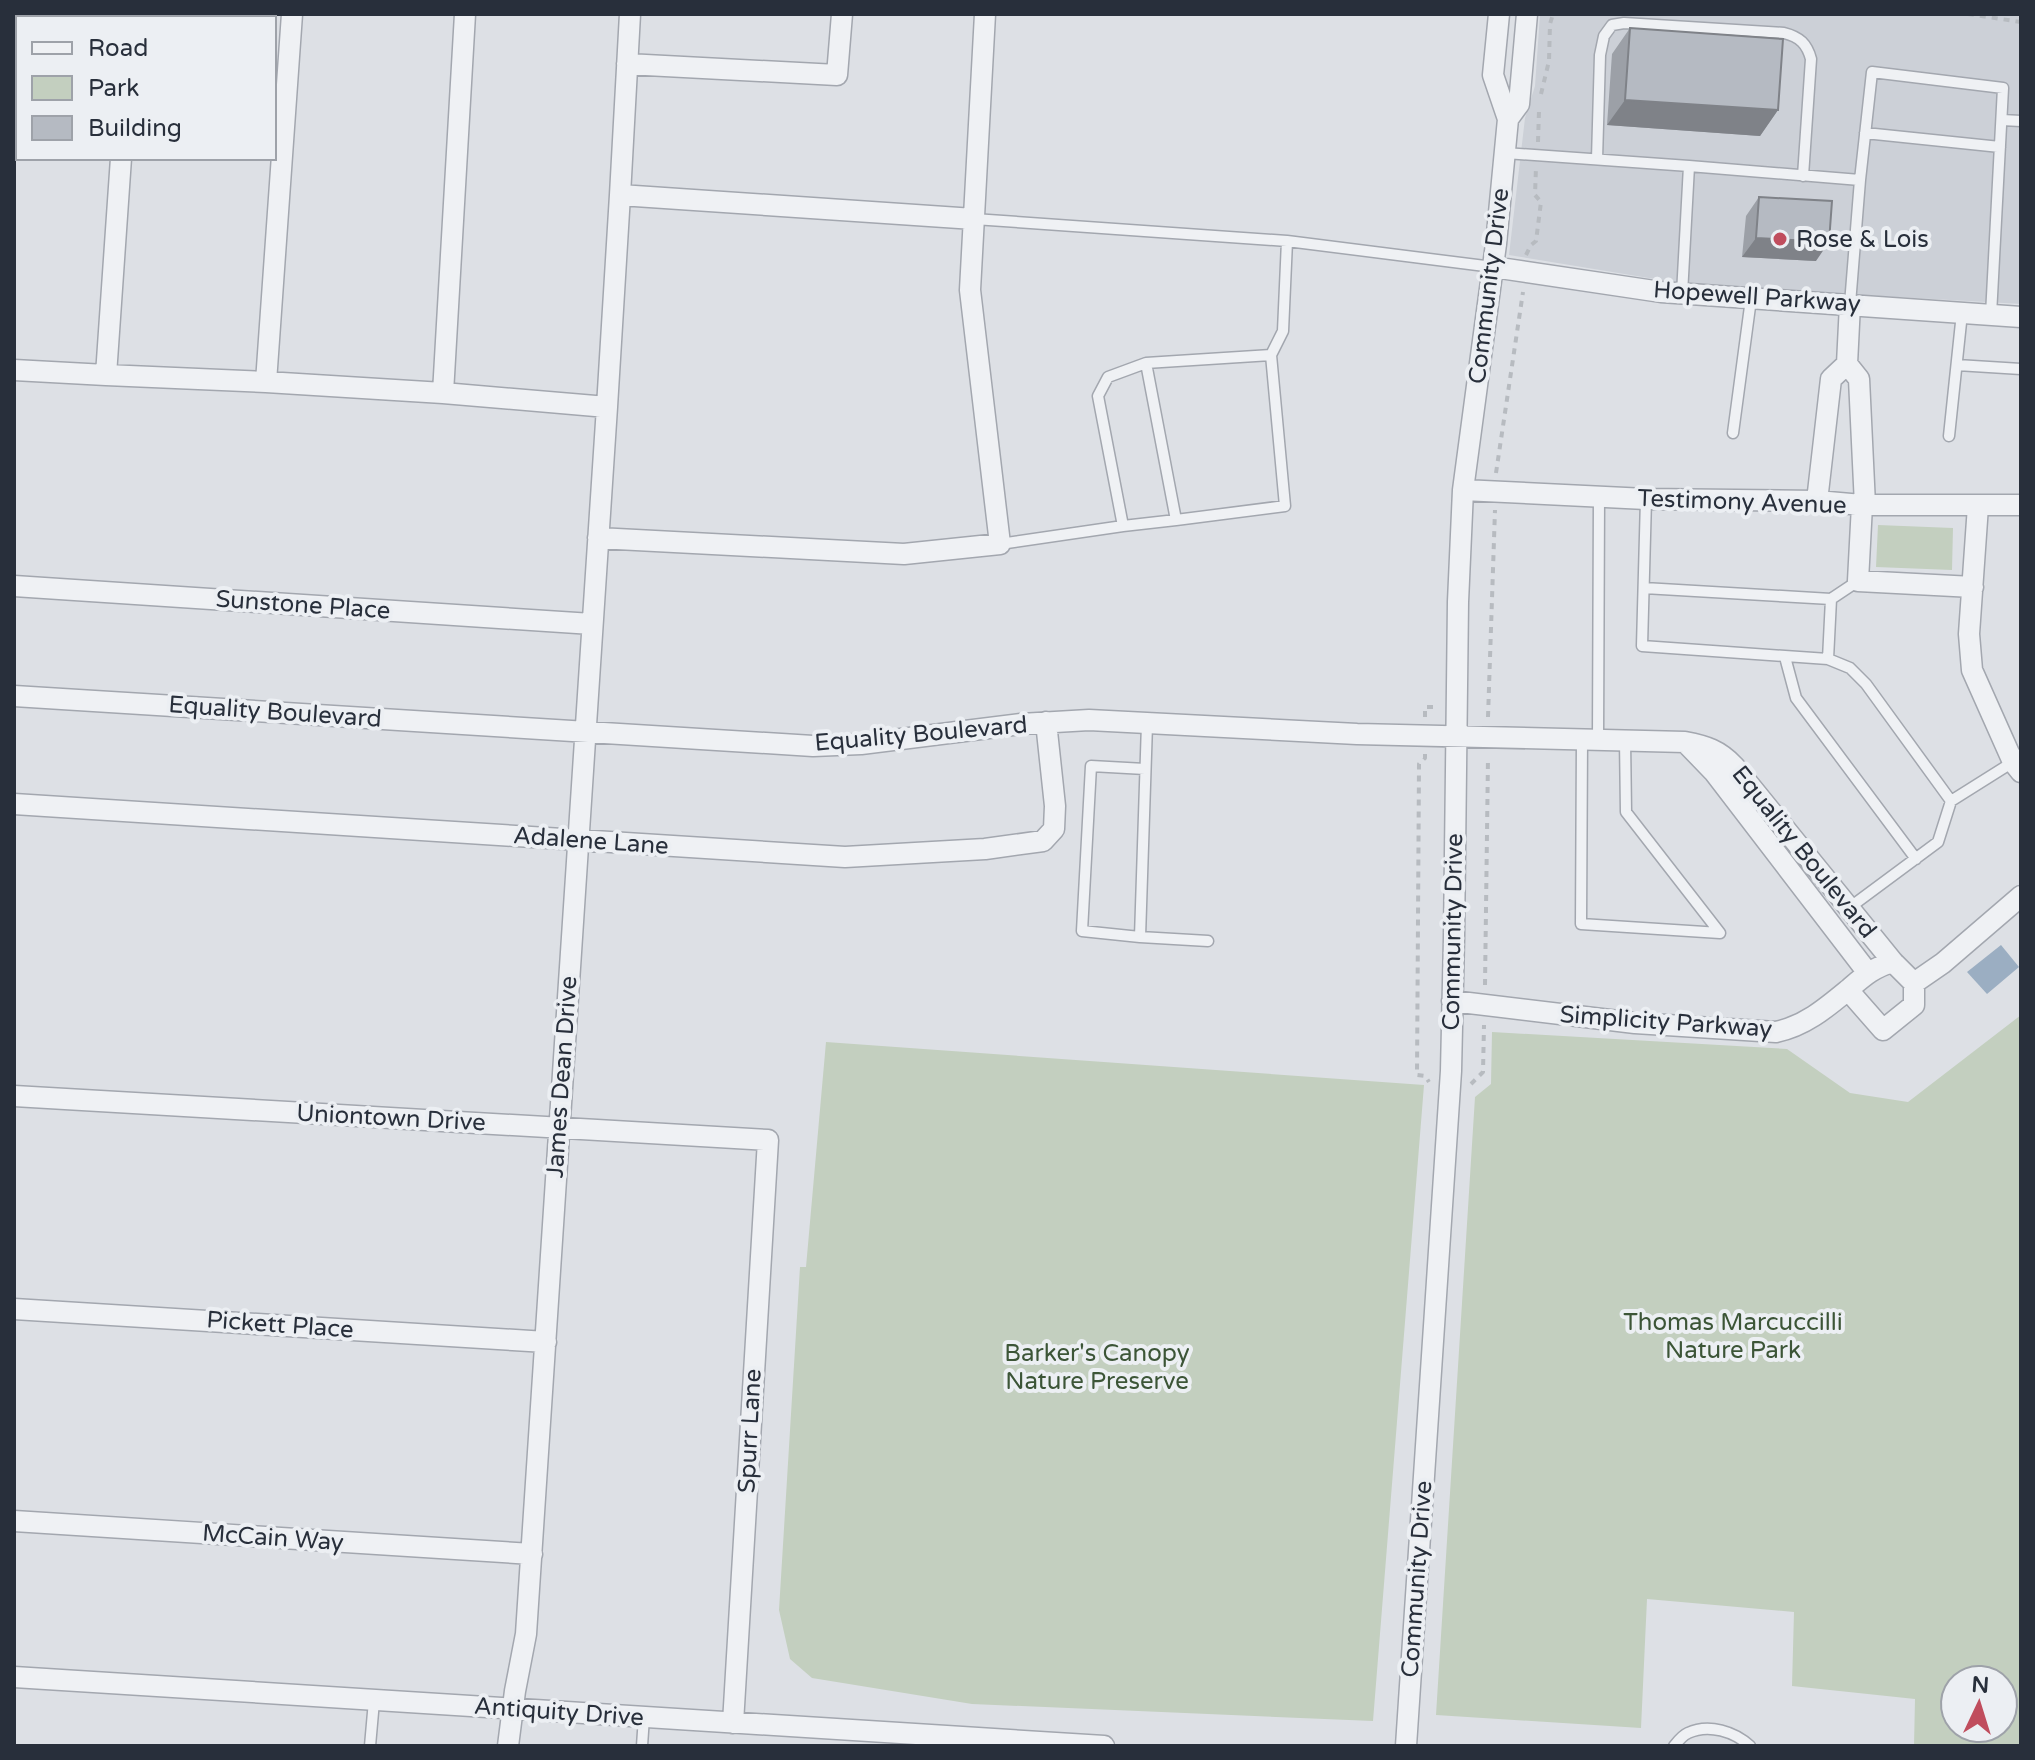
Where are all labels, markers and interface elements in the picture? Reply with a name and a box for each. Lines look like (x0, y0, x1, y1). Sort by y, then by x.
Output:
legend (16, 16, 276, 160)
text: Road (88, 34, 148, 63)
text: Park (88, 74, 139, 103)
text: Building (88, 114, 182, 143)
street label: Community Drive (1463, 186, 1515, 386)
place label: Rose & Lois (1796, 225, 1929, 254)
marker: Rose & Lois (1771, 230, 1789, 248)
street label: Hopewell Parkway (1652, 275, 1862, 319)
street label: Testimony Avenue (1637, 484, 1847, 520)
street label: Sunstone Place (215, 584, 391, 626)
street label: Equality Boulevard (167, 690, 383, 734)
street label: Equality Boulevard (813, 710, 1029, 758)
street label: Equality Boulevard (1726, 760, 1882, 944)
street label: Adalene Lane (512, 821, 670, 861)
street label: Community Drive (1437, 833, 1469, 1031)
street label: James Dean Drive (540, 975, 584, 1179)
street label: Simplicity Parkway (1559, 1000, 1773, 1044)
street label: Uniontown Drive (296, 1099, 486, 1137)
street label: Pickett Place (205, 1305, 355, 1345)
park label: Thomas Marcuccilli Nature Park (1623, 1308, 1843, 1365)
park label: Barker's Canopy Nature Preserve (1004, 1339, 1190, 1396)
street label: Spurr Lane (732, 1368, 768, 1494)
street label: Community Drive (1396, 1480, 1438, 1678)
street label: McCain Way (201, 1519, 345, 1557)
north arrow (1939, 1664, 2019, 1744)
text: N (1971, 1671, 1990, 1699)
street label: Antiquity Drive (473, 1692, 645, 1732)

